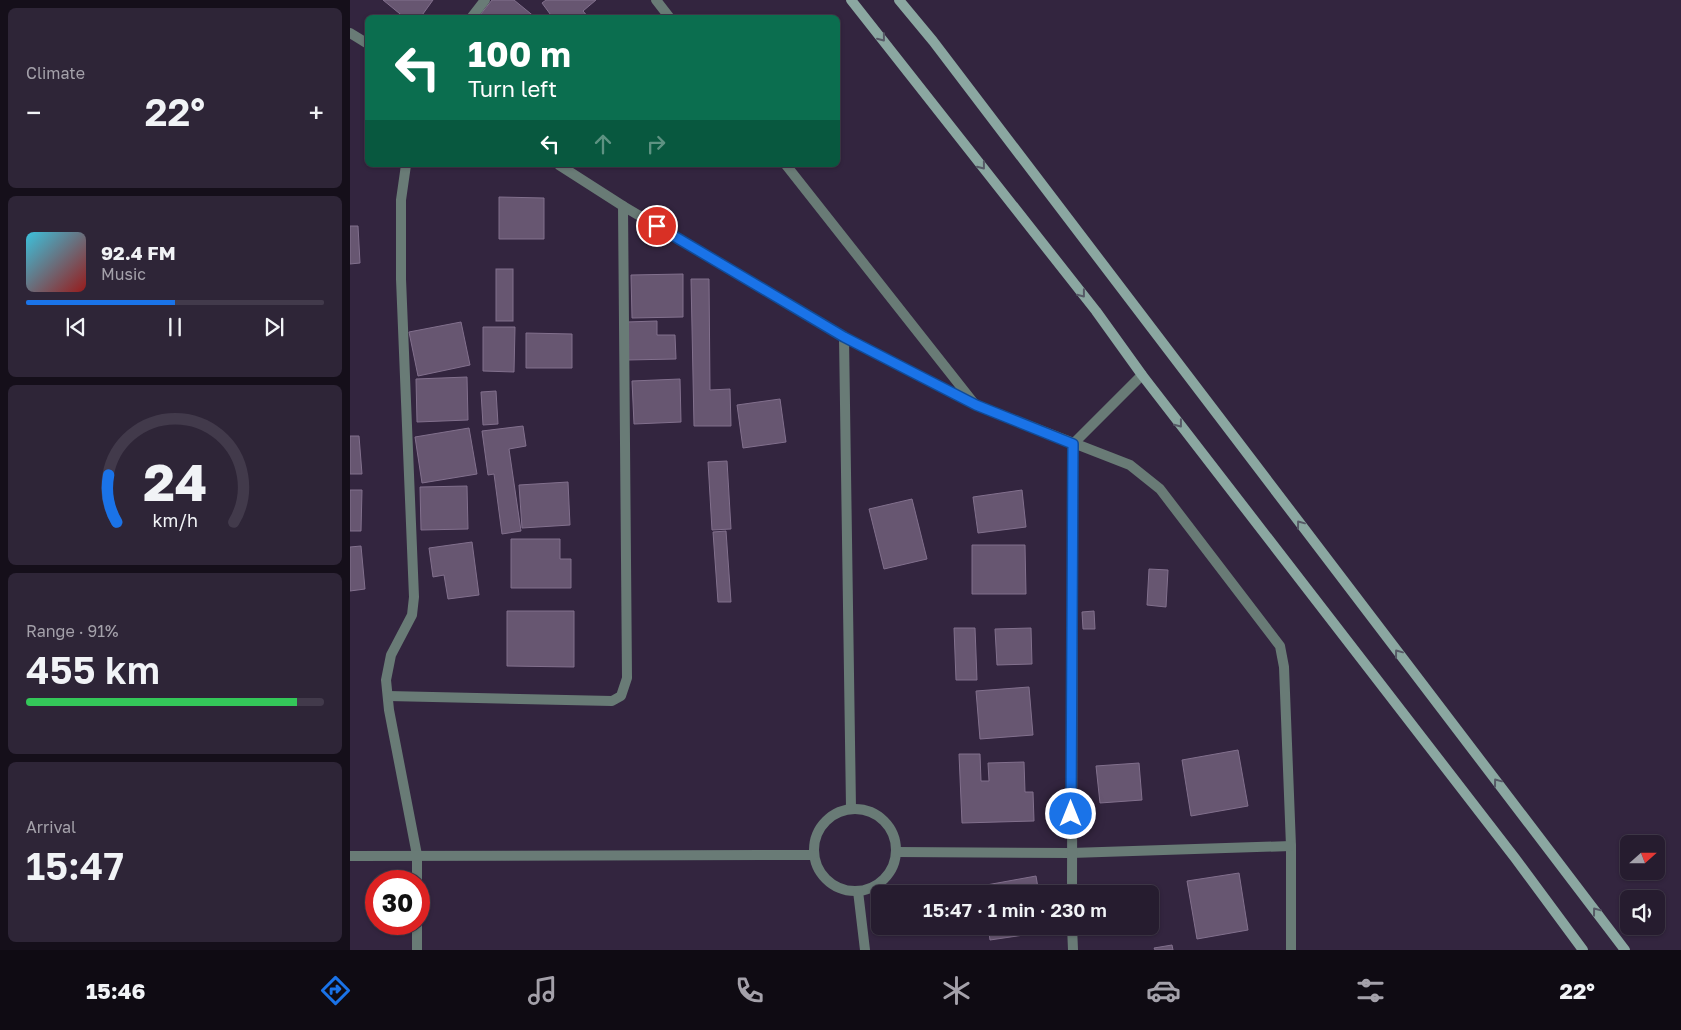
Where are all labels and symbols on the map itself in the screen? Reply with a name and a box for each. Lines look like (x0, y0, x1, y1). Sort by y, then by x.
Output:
one-way arrow (876, 32, 885, 42)
one-way arrow (976, 160, 985, 170)
pin (636, 205, 678, 247)
one-way arrow (1077, 288, 1085, 297)
one-way arrow (1174, 418, 1182, 427)
one-way arrow (1297, 520, 1306, 530)
one-way arrow (1396, 650, 1404, 659)
one-way arrow (1494, 778, 1503, 788)
position arrow (1044, 787, 1096, 839)
north arrow (1620, 835, 1665, 880)
speed limit sign: 30 (365, 870, 430, 935)
one-way arrow (1593, 908, 1601, 917)

